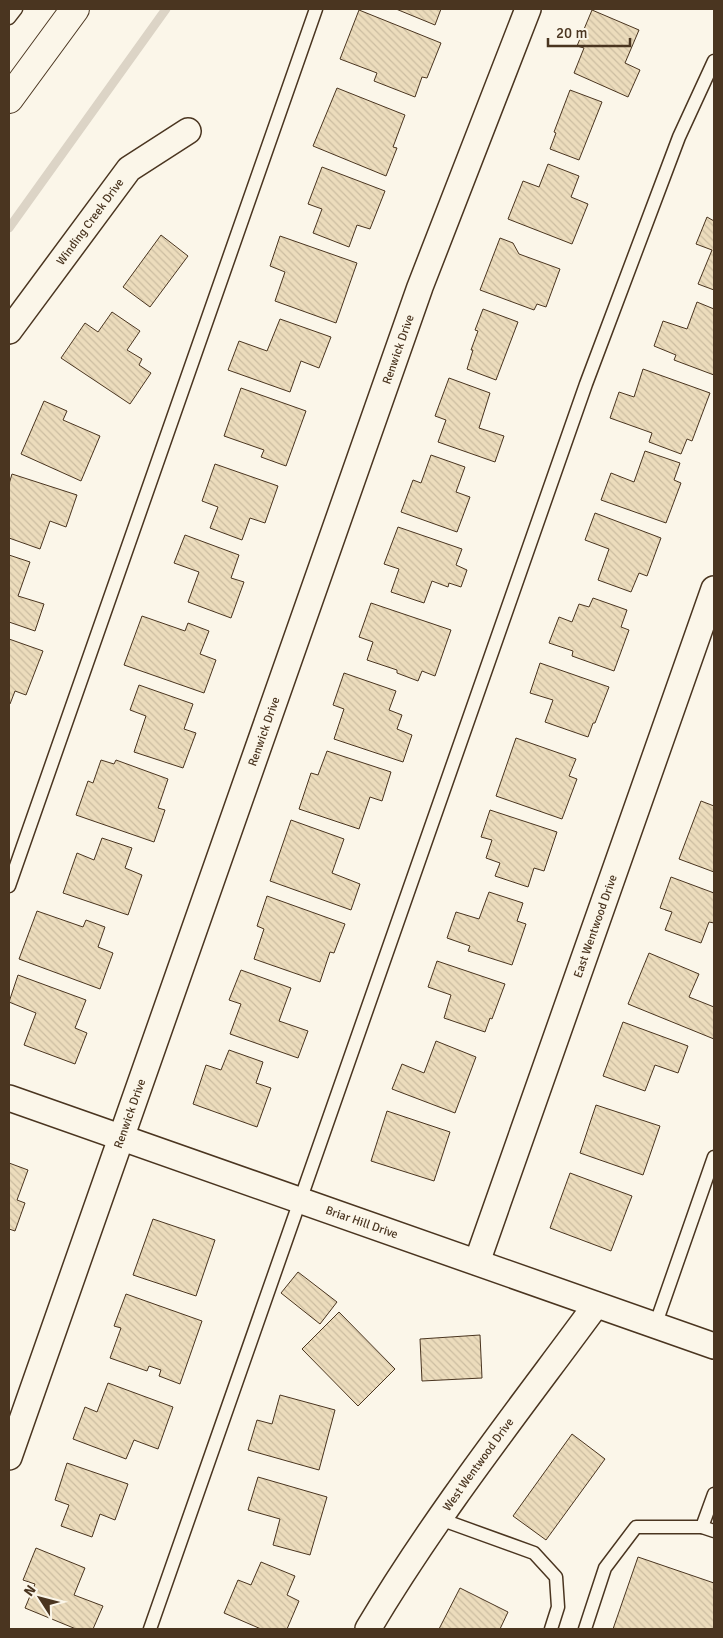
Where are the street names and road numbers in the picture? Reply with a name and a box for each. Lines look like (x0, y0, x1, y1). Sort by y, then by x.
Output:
street label: Winding Creek Drive (53, 175, 127, 268)
street label: Renwick Drive (379, 313, 417, 386)
street label: Renwick Drive (245, 695, 283, 768)
street label: East Wentwood Drive (570, 873, 620, 980)
street label: Renwick Drive (111, 1077, 149, 1150)
street label: Briar Hill Drive (323, 1202, 400, 1242)
street label: West Wentwood Drive (439, 1415, 517, 1514)

